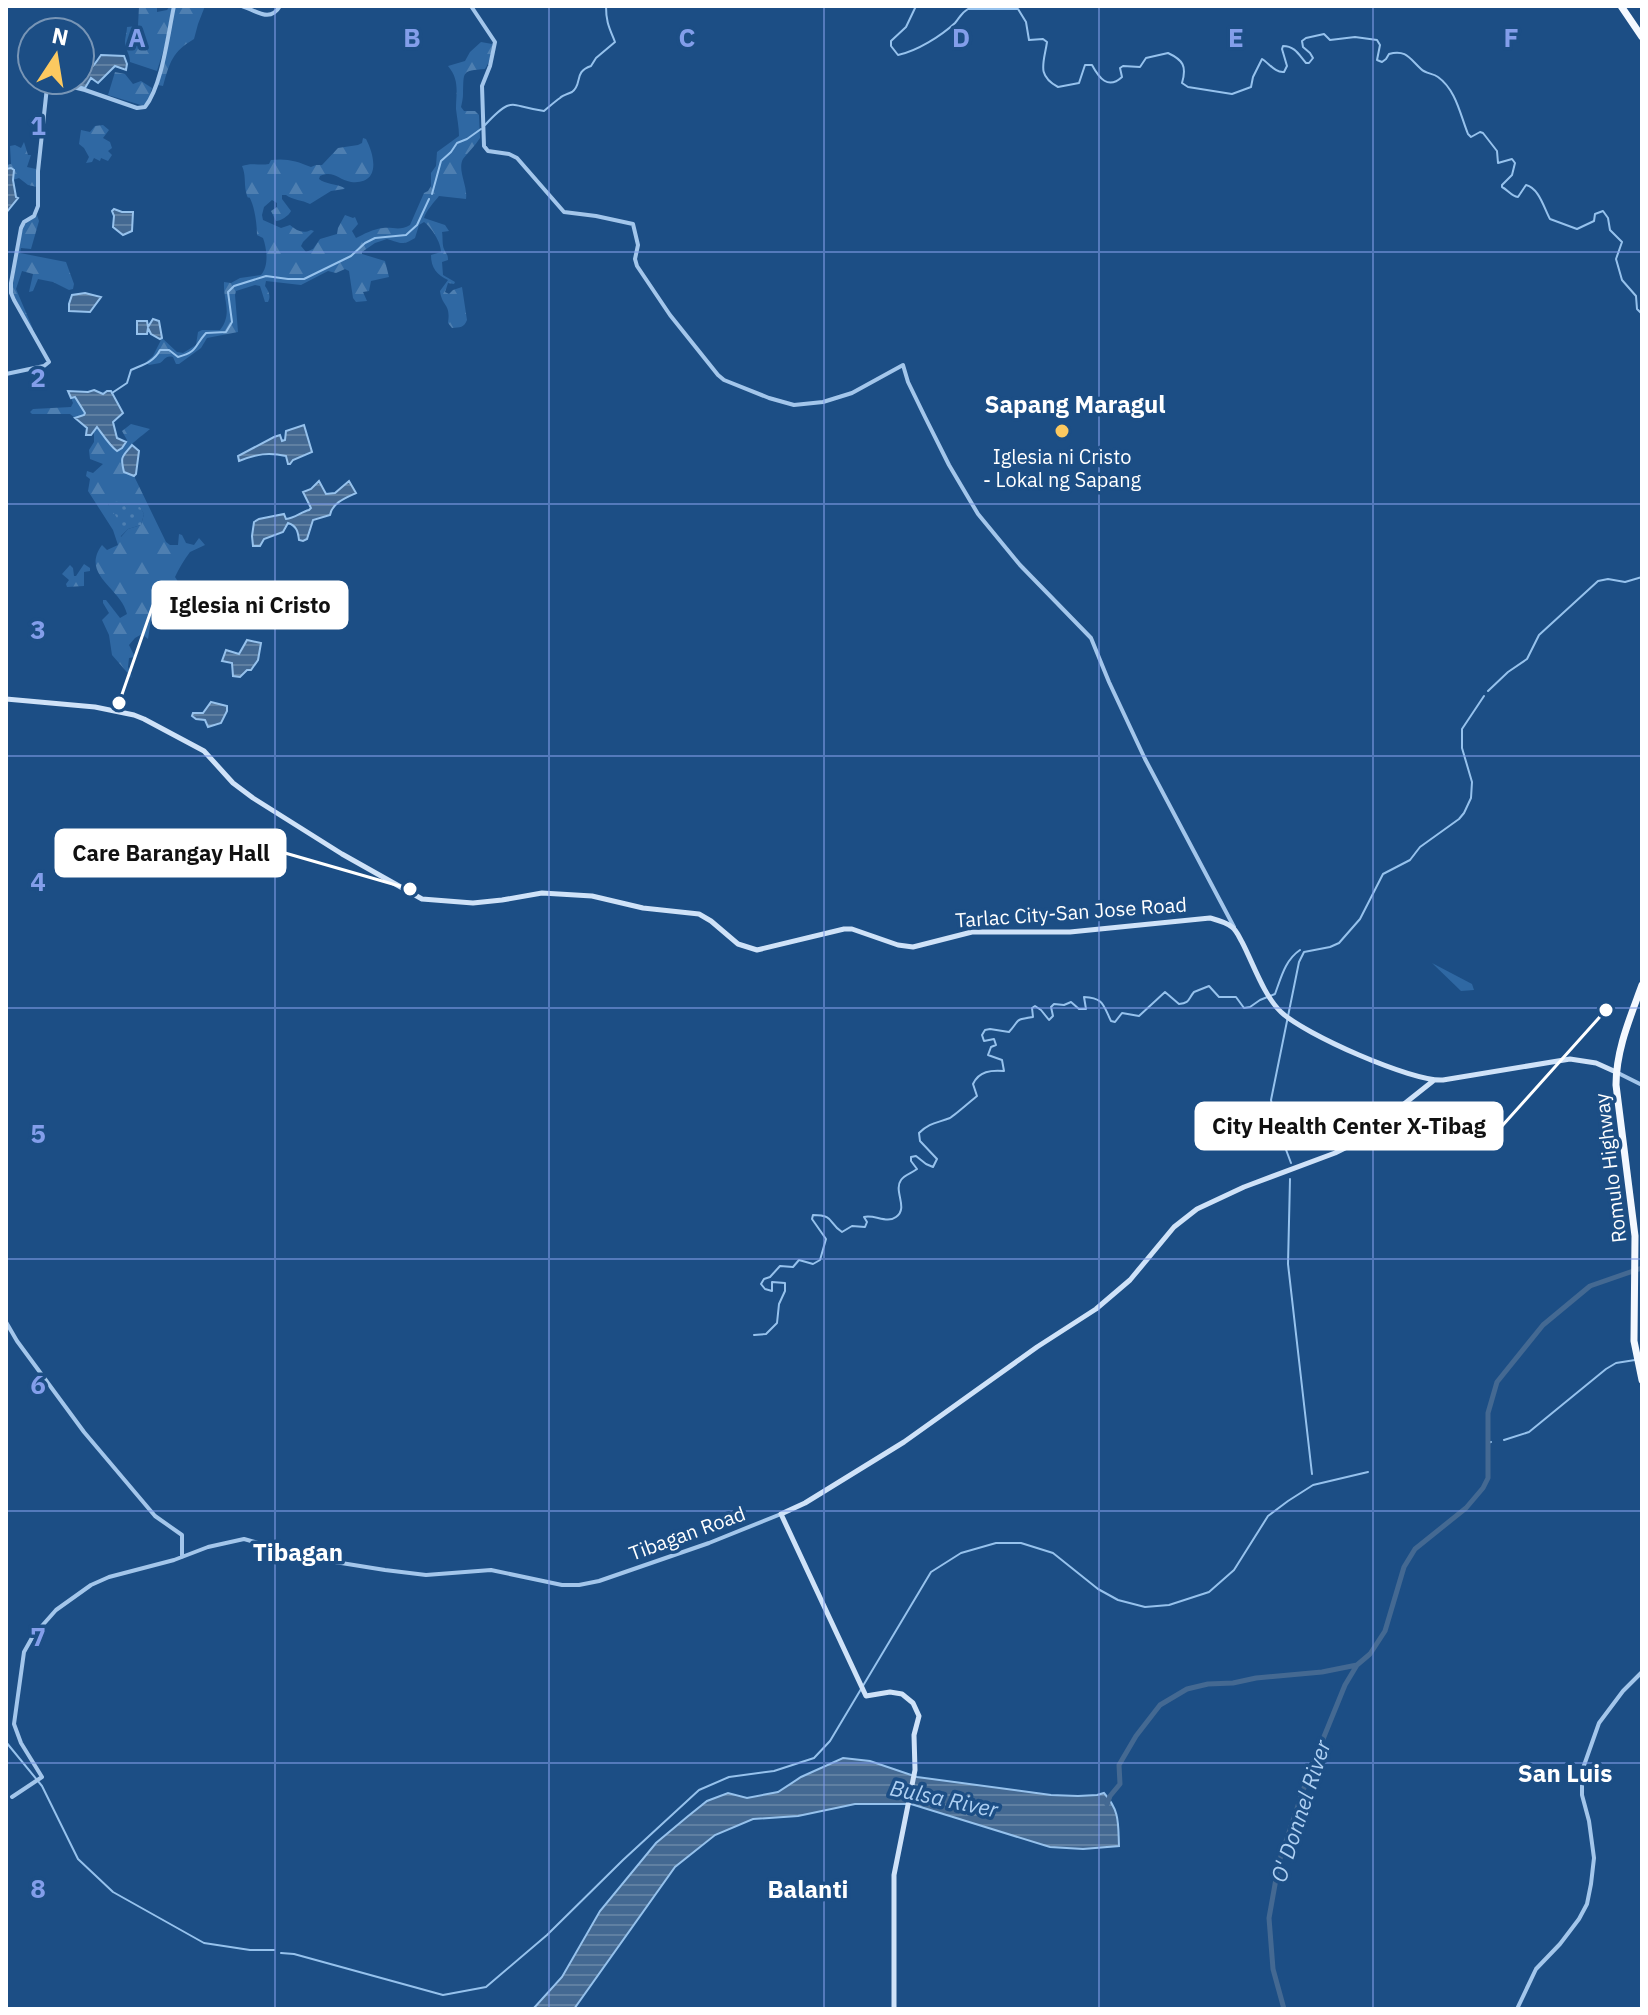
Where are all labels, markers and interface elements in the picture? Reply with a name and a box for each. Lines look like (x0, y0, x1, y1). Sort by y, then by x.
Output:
north arrow (16, 16, 96, 96)
text: N (49, 20, 71, 52)
text: A (128, 20, 146, 54)
text: B (403, 20, 421, 54)
text: C (679, 20, 696, 54)
text: D (952, 20, 970, 54)
text: E (1228, 20, 1244, 54)
text: F (1503, 20, 1519, 54)
text: 1 (30, 108, 46, 142)
text: 2 (30, 360, 46, 394)
district label: Sapang Maragul (984, 388, 1166, 420)
marker: Iglesia ni Cristo - Lokal ng Sapang (1053, 422, 1071, 440)
place label: Iglesia ni Cristo - Lokal ng Sapang (983, 443, 1142, 493)
callout: Iglesia ni Cristo (153, 582, 347, 628)
text: Iglesia ni Cristo (169, 590, 331, 619)
text: 3 (30, 612, 46, 646)
callout: Care Barangay Hall (56, 830, 285, 876)
text: Care Barangay Hall (72, 838, 270, 867)
text: 4 (30, 864, 46, 898)
street label: Tarlac City-San Jose Road (954, 890, 1188, 934)
street label: Romulo Highway (1587, 1092, 1633, 1244)
callout: City Health Center X-Tibag (1196, 1103, 1502, 1149)
text: City Health Center X-Tibag (1212, 1111, 1487, 1140)
text: 5 (30, 1116, 46, 1150)
text: 6 (30, 1367, 46, 1401)
street label: Tibagan Road (625, 1499, 749, 1567)
district label: Tibagan (253, 1536, 343, 1568)
text: 7 (30, 1619, 46, 1653)
water label: O' Donnel River (1263, 1735, 1337, 1886)
district label: San Luis (1518, 1757, 1612, 1789)
water label: Bulsa River (887, 1772, 1002, 1824)
text: 8 (30, 1871, 46, 1905)
district label: Balanti (768, 1873, 848, 1905)

